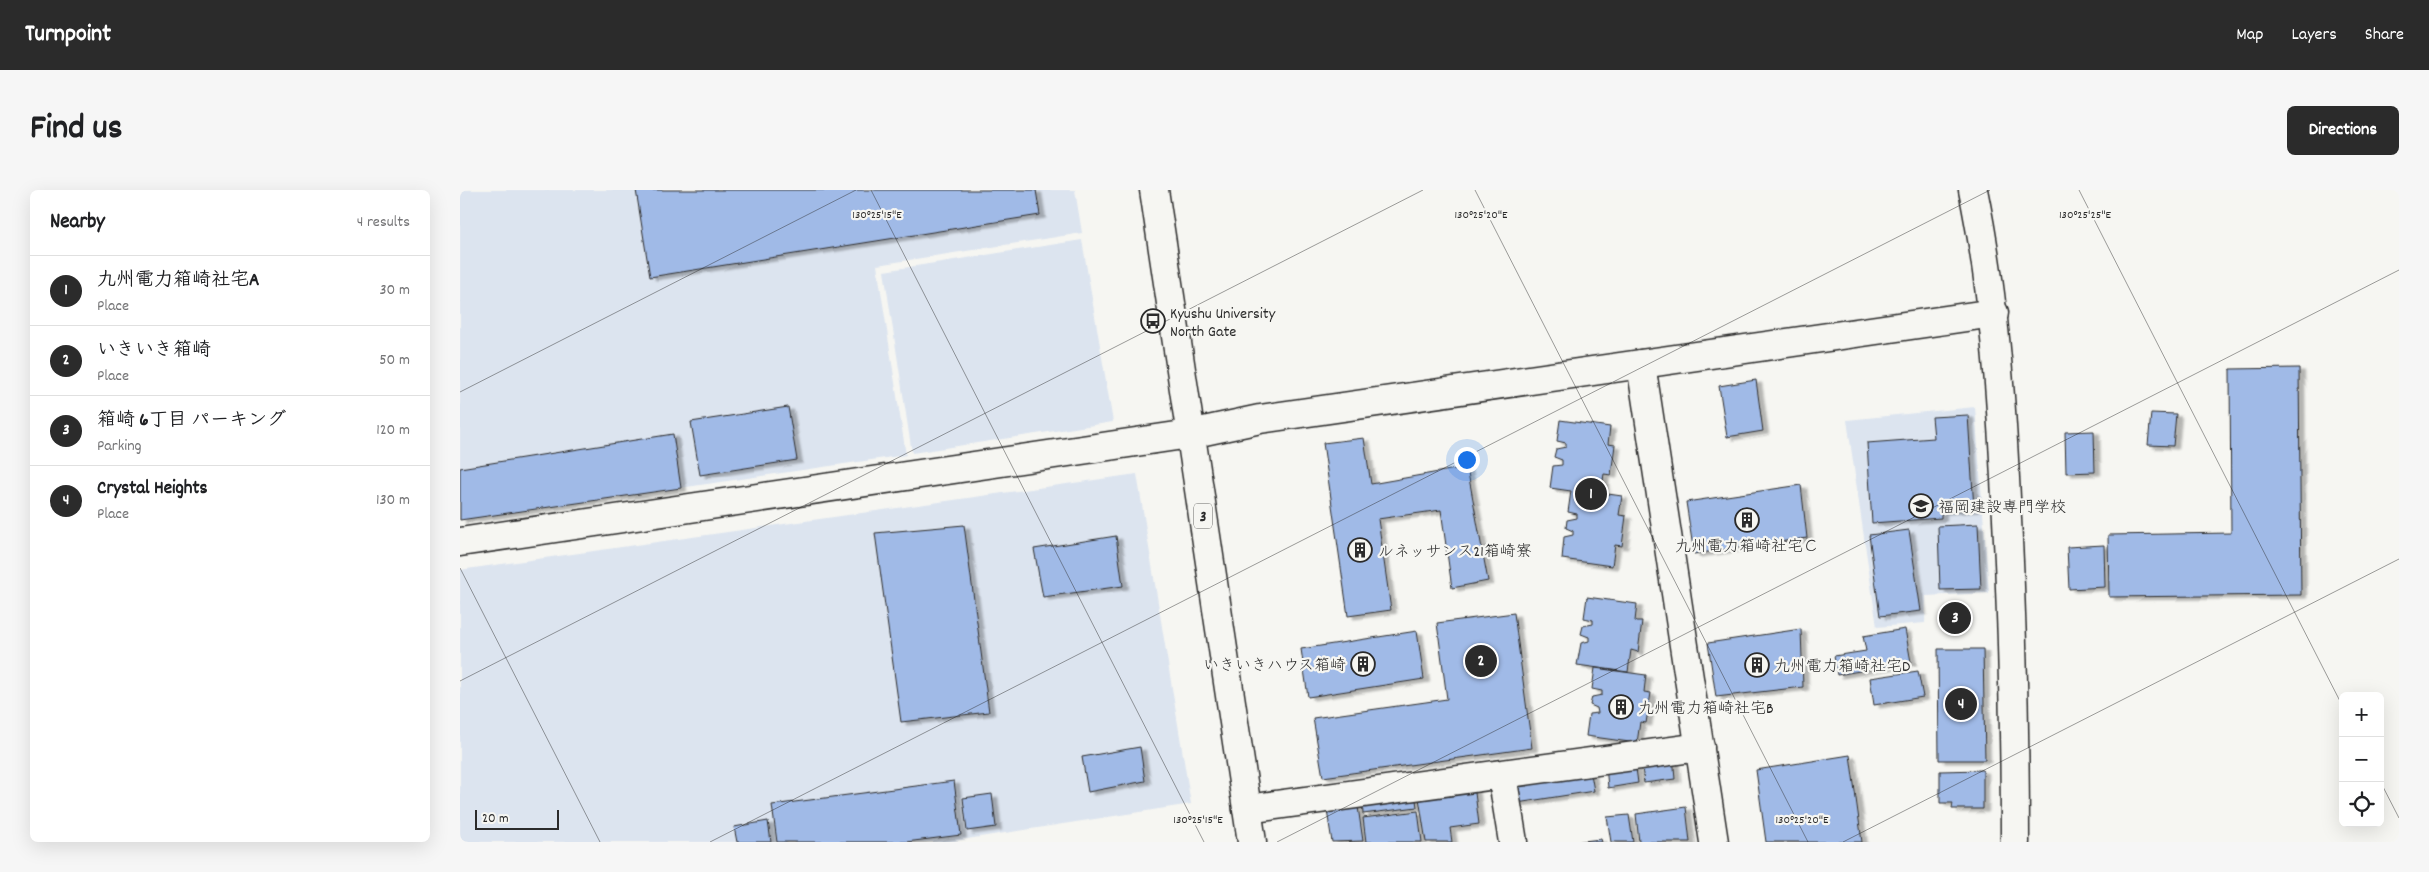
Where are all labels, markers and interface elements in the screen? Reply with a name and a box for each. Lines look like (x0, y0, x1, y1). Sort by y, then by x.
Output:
text: Turnpoint (25, 18, 111, 52)
text: Map (2236, 23, 2263, 48)
text: Layers (2291, 23, 2337, 48)
text: Share (2365, 23, 2404, 48)
text: Find us (30, 105, 122, 155)
button: Directions (2287, 106, 2399, 155)
text: 130°25'15"E (852, 207, 902, 224)
text: 130°25'20"E (1454, 207, 1508, 224)
text: 130°25'25"E (2059, 207, 2112, 224)
text: Nearby (50, 208, 105, 238)
text: 4 results (357, 211, 410, 234)
text: 九州電力箱崎社宅A (97, 268, 259, 295)
text: 1 (64, 279, 68, 302)
text: 30 m (380, 279, 410, 302)
text: Place (97, 295, 129, 318)
place label: Kyushu University North Gate (1170, 303, 1276, 344)
bus stop icon: Kyushu University North Gate (1140, 308, 1166, 334)
text: いきいき箱崎 (97, 338, 211, 365)
text: 2 (63, 349, 70, 372)
text: 50 m (379, 349, 410, 372)
text: Place (97, 365, 129, 388)
text: 箱崎 6丁目 パーキング (97, 408, 286, 435)
text: 3 (62, 419, 70, 442)
text: 120 m (376, 419, 410, 442)
text: Parking (97, 435, 142, 458)
your location (1454, 447, 1480, 473)
pin: 1 (1575, 475, 1607, 513)
text: Crystal Heights (97, 476, 208, 503)
text: 4 (63, 489, 69, 512)
text: 130 m (376, 489, 410, 512)
school or university icon: 福岡建設専門学校 (1908, 493, 1934, 519)
place label: 福岡建設専門学校 (1938, 497, 2066, 520)
text: Place (97, 503, 129, 526)
road number: 3 (1194, 504, 1212, 528)
building icon: 九州電力箱崎社宅Ｃ (1734, 507, 1760, 533)
place label: 九州電力箱崎社宅Ｃ (1675, 536, 1819, 559)
building icon: ルネッサンス21箱崎寮 (1347, 537, 1373, 563)
place label: ルネッサンス21箱崎寮 (1378, 541, 1532, 564)
pin: 3 (1939, 599, 1971, 637)
pin: 2 (1465, 642, 1497, 680)
building icon: いきいきハウス箱崎 (1350, 651, 1376, 677)
building icon: 九州電力箱崎社宅D (1744, 652, 1770, 678)
place label: いきいきハウス箱崎 (1203, 655, 1346, 678)
place label: 九州電力箱崎社宅D (1774, 656, 1910, 679)
pin: 4 (1945, 685, 1977, 723)
map controls (2339, 692, 2384, 827)
button: + (2339, 692, 2384, 737)
building icon: 九州電力箱崎社宅B (1608, 694, 1634, 720)
place label: 九州電力箱崎社宅B (1638, 698, 1774, 721)
button: − (2339, 737, 2384, 782)
button: locate (2339, 782, 2384, 827)
scale bar (475, 807, 559, 830)
text: 20 m (482, 809, 509, 829)
text: 130°25'15"E (1173, 812, 1223, 829)
text: 130°25'20"E (1775, 812, 1829, 829)

